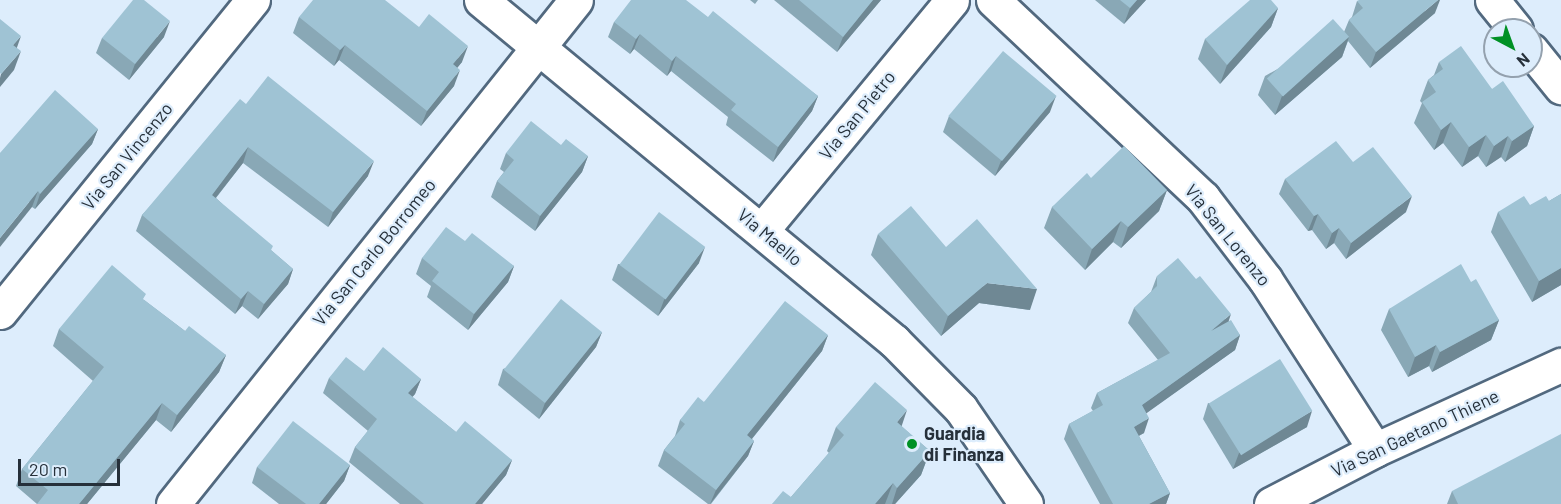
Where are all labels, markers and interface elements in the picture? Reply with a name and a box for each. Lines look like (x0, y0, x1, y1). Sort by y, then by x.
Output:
north arrow (1483, 18, 1543, 78)
text: N (1514, 50, 1534, 71)
street label: Via San Pietro (814, 66, 900, 164)
street label: Via San Vincenzo (77, 98, 177, 214)
street label: Via San Carlo Borromeo (308, 174, 440, 330)
street label: Via San Lorenzo (1180, 180, 1276, 290)
street label: Via Maello (733, 204, 807, 270)
street label: Via San Gaetano Thiene (1328, 385, 1502, 481)
place label: Guardia di Finanza (924, 423, 1004, 466)
marker: Guardia di Finanza (905, 437, 919, 451)
scale bar (21, 447, 123, 485)
text: 20 m (29, 458, 67, 480)

